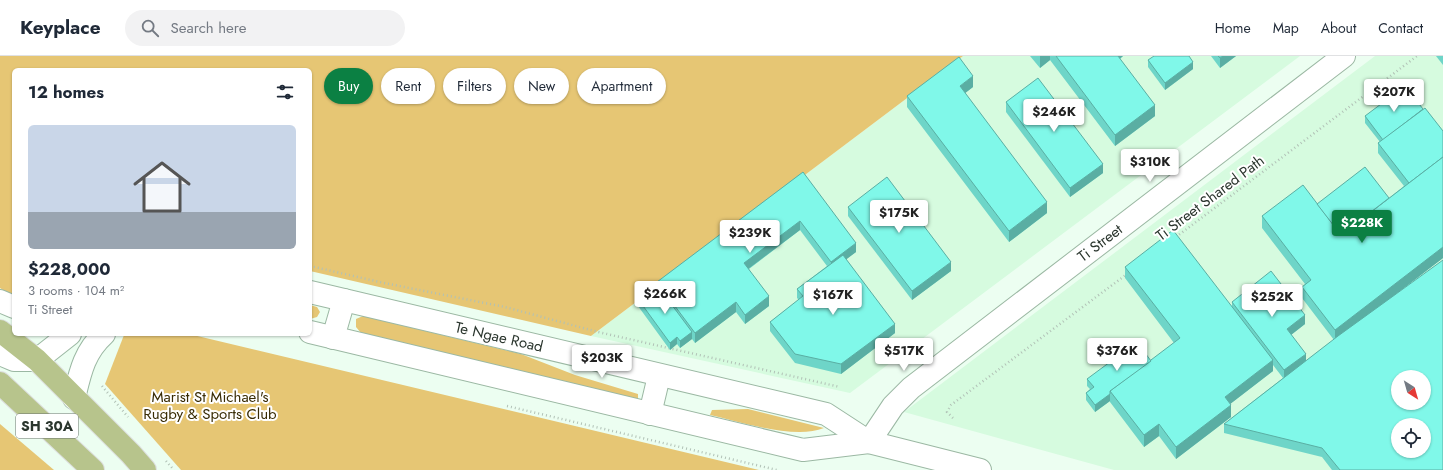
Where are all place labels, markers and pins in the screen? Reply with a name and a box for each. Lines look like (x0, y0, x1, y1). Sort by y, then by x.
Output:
pin: $207K (1366, 79, 1422, 113)
pin: $246K (1026, 99, 1082, 133)
pin: $310K (1122, 149, 1178, 183)
pin: $175K (871, 200, 927, 234)
pin: $228K (1334, 210, 1390, 244)
pin: $239K (722, 220, 778, 254)
pin: $266K (637, 281, 693, 315)
pin: $167K (805, 282, 861, 316)
pin: $252K (1244, 284, 1300, 318)
pin: $517K (876, 338, 932, 372)
pin: $376K (1089, 338, 1145, 372)
pin: $203K (574, 345, 630, 379)

